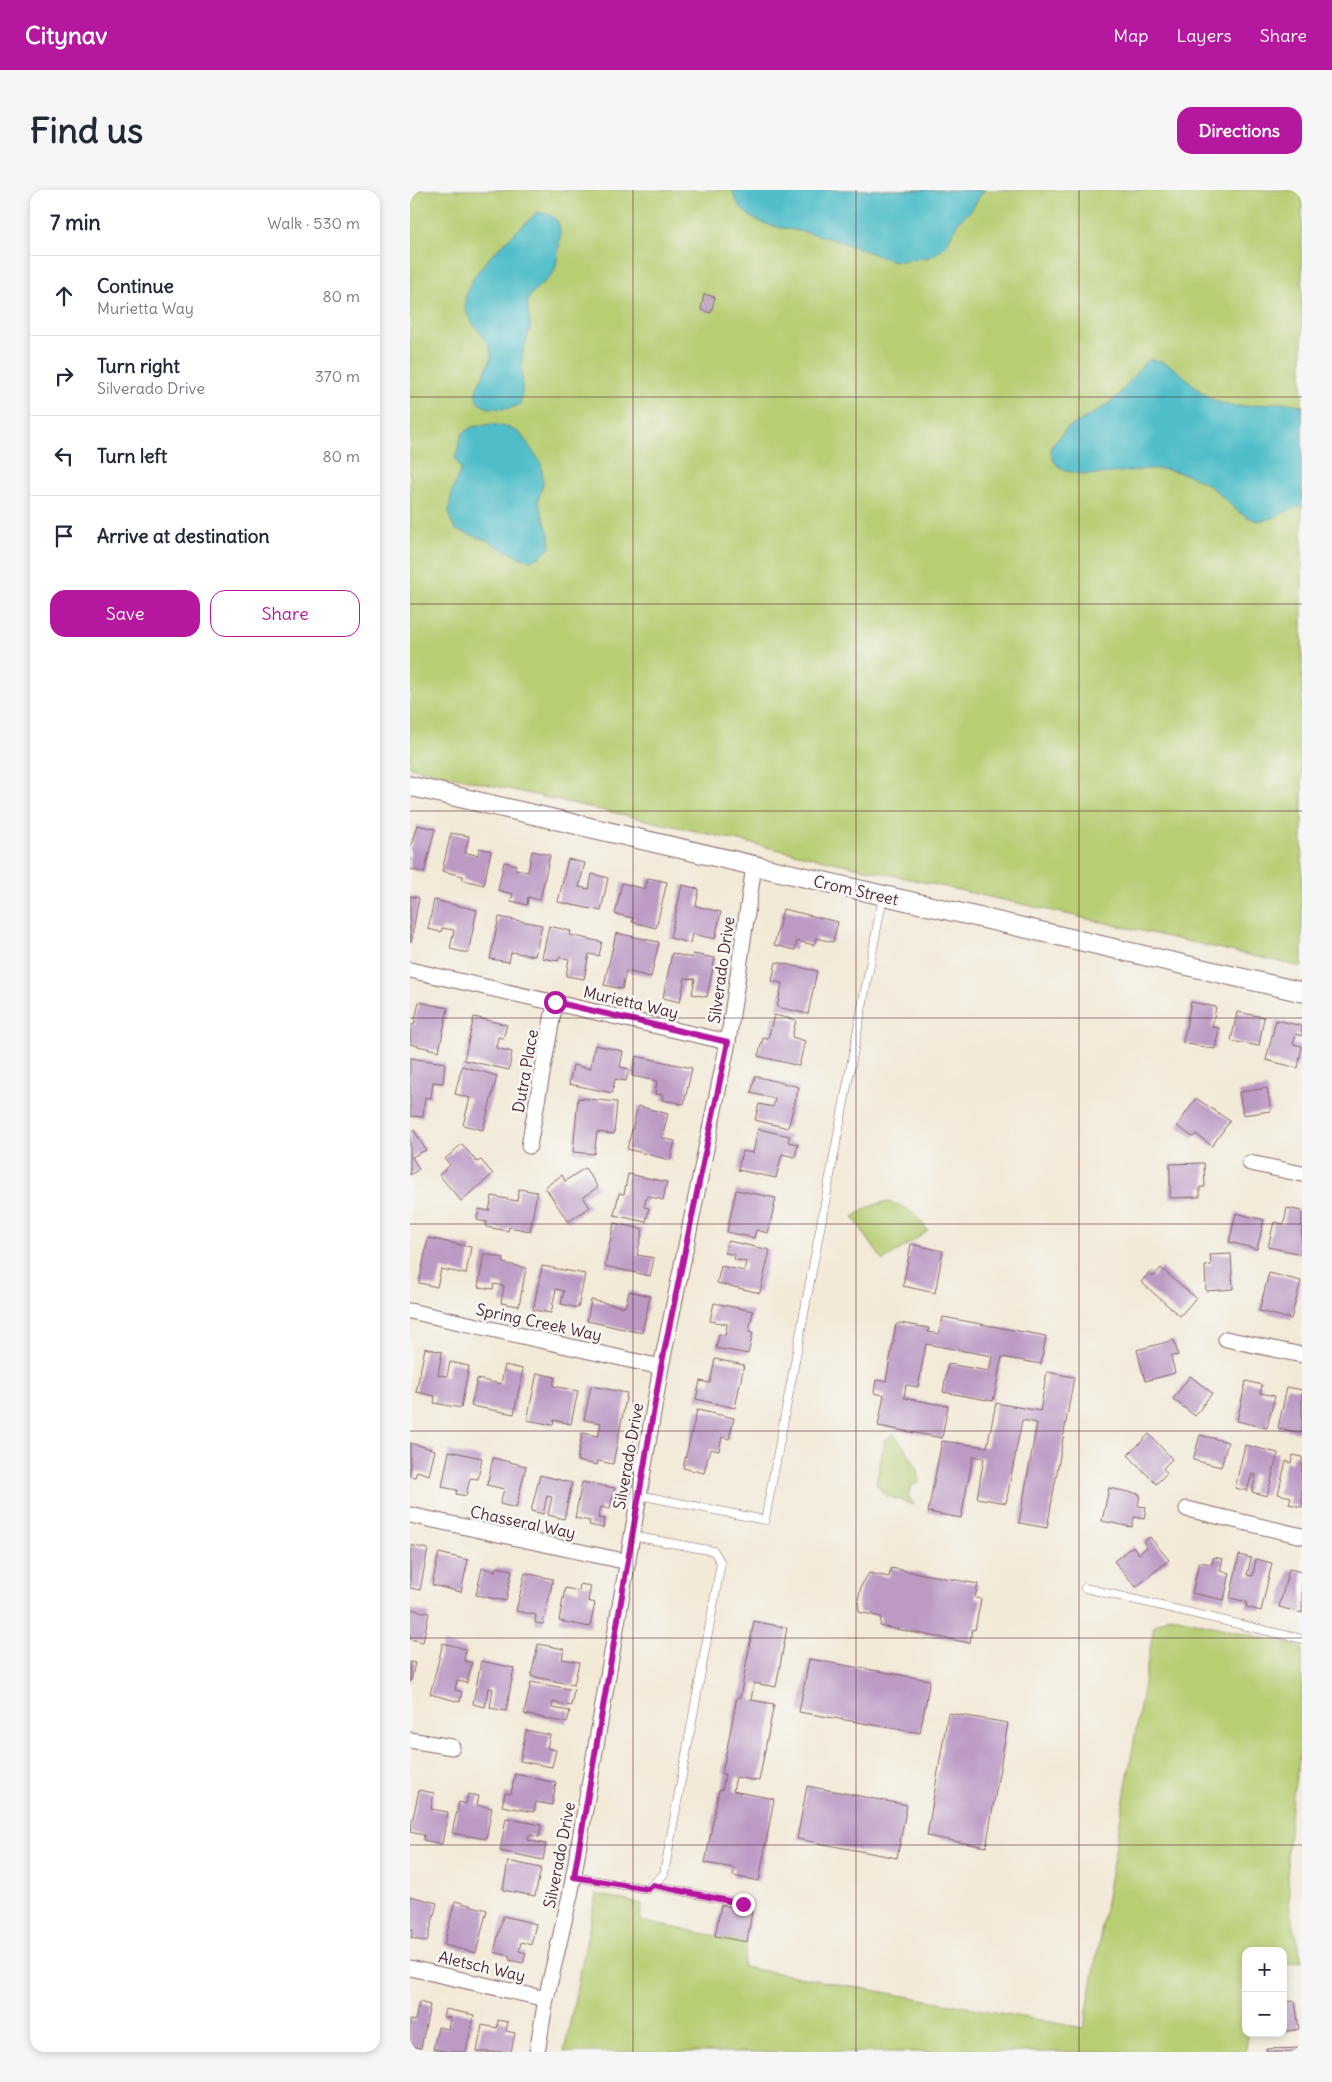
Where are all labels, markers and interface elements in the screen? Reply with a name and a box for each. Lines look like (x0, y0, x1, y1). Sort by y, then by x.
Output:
text: Citynav (25, 20, 107, 50)
text: Map (1113, 24, 1148, 47)
text: Layers (1176, 24, 1232, 47)
text: Share (1260, 24, 1307, 47)
button: Directions (1177, 107, 1302, 154)
text: Find us (30, 108, 143, 152)
text: 7 min (50, 209, 101, 236)
text: Walk · 530 m (267, 213, 360, 233)
text: Continue (97, 274, 174, 298)
icon: ahead (50, 282, 78, 310)
text: 80 m (322, 286, 360, 306)
text: Murietta Way (97, 298, 194, 318)
text: Turn right (97, 354, 180, 378)
icon: right (50, 362, 78, 390)
text: 370 m (315, 366, 360, 386)
text: Silverado Drive (97, 378, 205, 398)
icon: left (50, 442, 78, 470)
text: Turn left (97, 444, 167, 468)
text: 80 m (322, 446, 360, 466)
icon: arrive (50, 522, 78, 550)
text: Arrive at destination (97, 524, 270, 548)
button: Save (50, 590, 200, 637)
button: Share (210, 590, 360, 637)
street label: Crom Street (812, 871, 901, 910)
street label: Silverado Drive (704, 915, 738, 1025)
street label: Murietta Way (582, 981, 680, 1023)
route start (544, 991, 567, 1014)
street label: Dutra Place (508, 1028, 542, 1114)
street label: Spring Creek Way (474, 1299, 604, 1345)
street label: Silverado Drive (609, 1401, 647, 1511)
street label: Chasseral Way (469, 1501, 577, 1543)
street label: Silverado Drive (539, 1800, 579, 1910)
route end (732, 1893, 755, 1916)
street label: Aletsch Way (437, 1946, 527, 1986)
map controls (1242, 1947, 1287, 2037)
button: + (1242, 1947, 1287, 1992)
button: − (1242, 1992, 1287, 2037)

